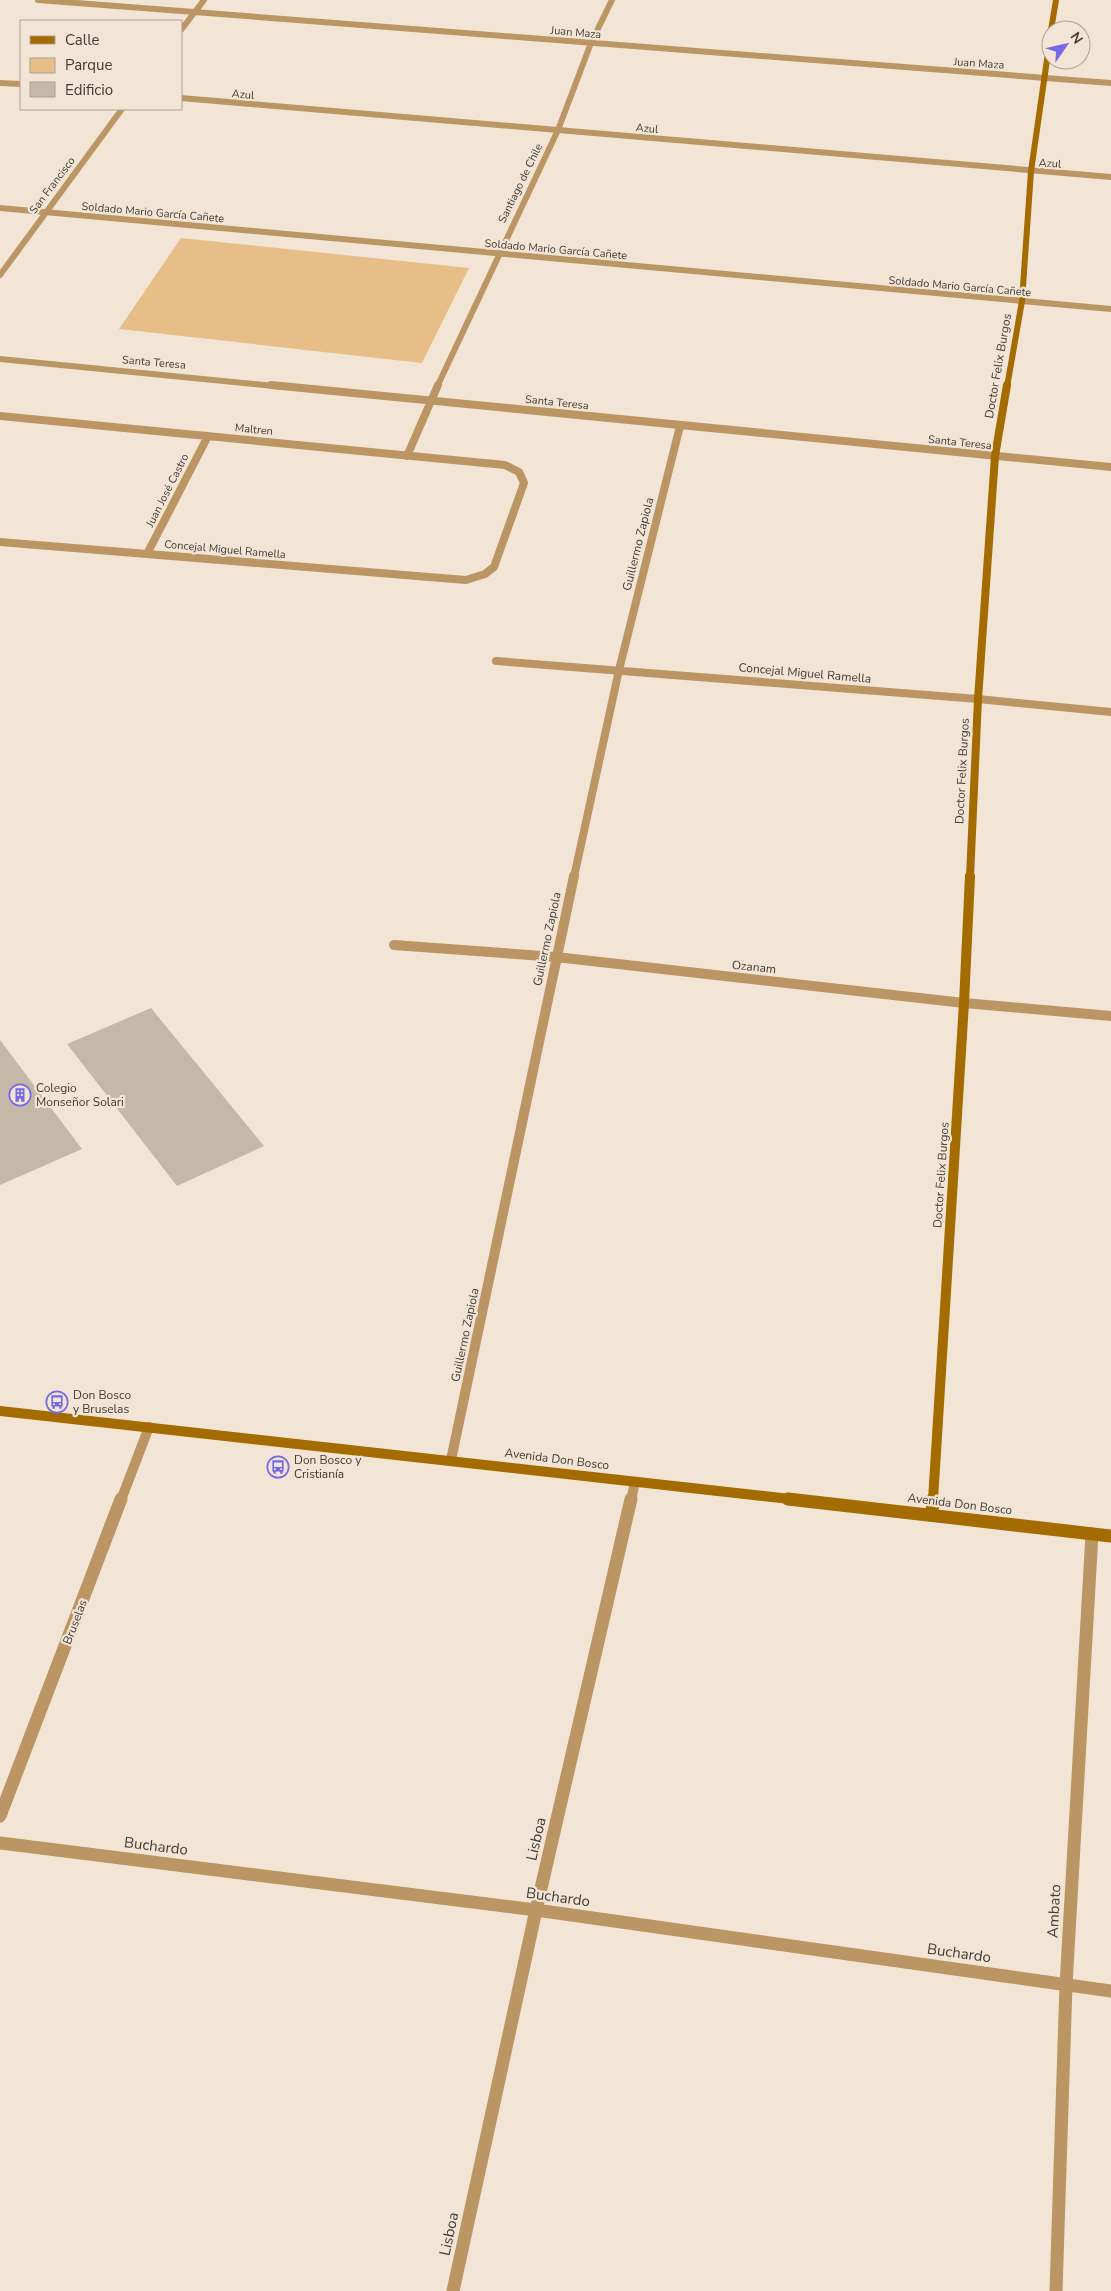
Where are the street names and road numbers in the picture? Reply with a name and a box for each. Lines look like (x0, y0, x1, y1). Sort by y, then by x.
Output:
street label: Juan Maza (549, 23, 602, 42)
street label: Juan Maza (952, 54, 1005, 73)
street label: Azul (231, 86, 256, 103)
street label: Azul (635, 120, 660, 137)
street label: Santiago de Chile (495, 141, 546, 226)
street label: San Francisco (26, 154, 79, 217)
street label: Azul (1038, 155, 1062, 172)
street label: Soldado Mario García Cañete (81, 199, 225, 226)
street label: Soldado Mario García Cañete (484, 236, 628, 263)
street label: Soldado Mario García Cañete (888, 273, 1032, 300)
street label: Doctor Felix Burgos (981, 312, 1015, 420)
street label: Santa Teresa (122, 352, 187, 373)
street label: Santa Teresa (524, 392, 590, 413)
street label: Maltren (234, 420, 274, 439)
street label: Santa Teresa (927, 432, 993, 453)
street label: Juan José Castro (142, 451, 192, 530)
street label: Guillermo Zapiola (619, 496, 657, 592)
street label: Concejal Miguel Ramella (164, 537, 287, 562)
street label: Concejal Miguel Ramella (738, 659, 872, 687)
street label: Doctor Felix Burgos (951, 717, 973, 825)
street label: Guillermo Zapiola (529, 891, 565, 987)
street label: Ozanam (731, 957, 777, 977)
street label: Doctor Felix Burgos (929, 1121, 953, 1229)
street label: Guillermo Zapiola (447, 1287, 483, 1383)
street label: Avenida Don Bosco (504, 1445, 610, 1473)
street label: Avenida Don Bosco (907, 1490, 1013, 1518)
street label: Bruselas (59, 1597, 91, 1647)
street label: Lisboa (521, 1815, 551, 1863)
street label: Buchardo (123, 1832, 189, 1860)
street label: Buchardo (525, 1883, 591, 1911)
street label: Ambato (1043, 1884, 1065, 1938)
street label: Buchardo (926, 1939, 992, 1967)
street label: Lisboa (435, 2210, 463, 2258)

